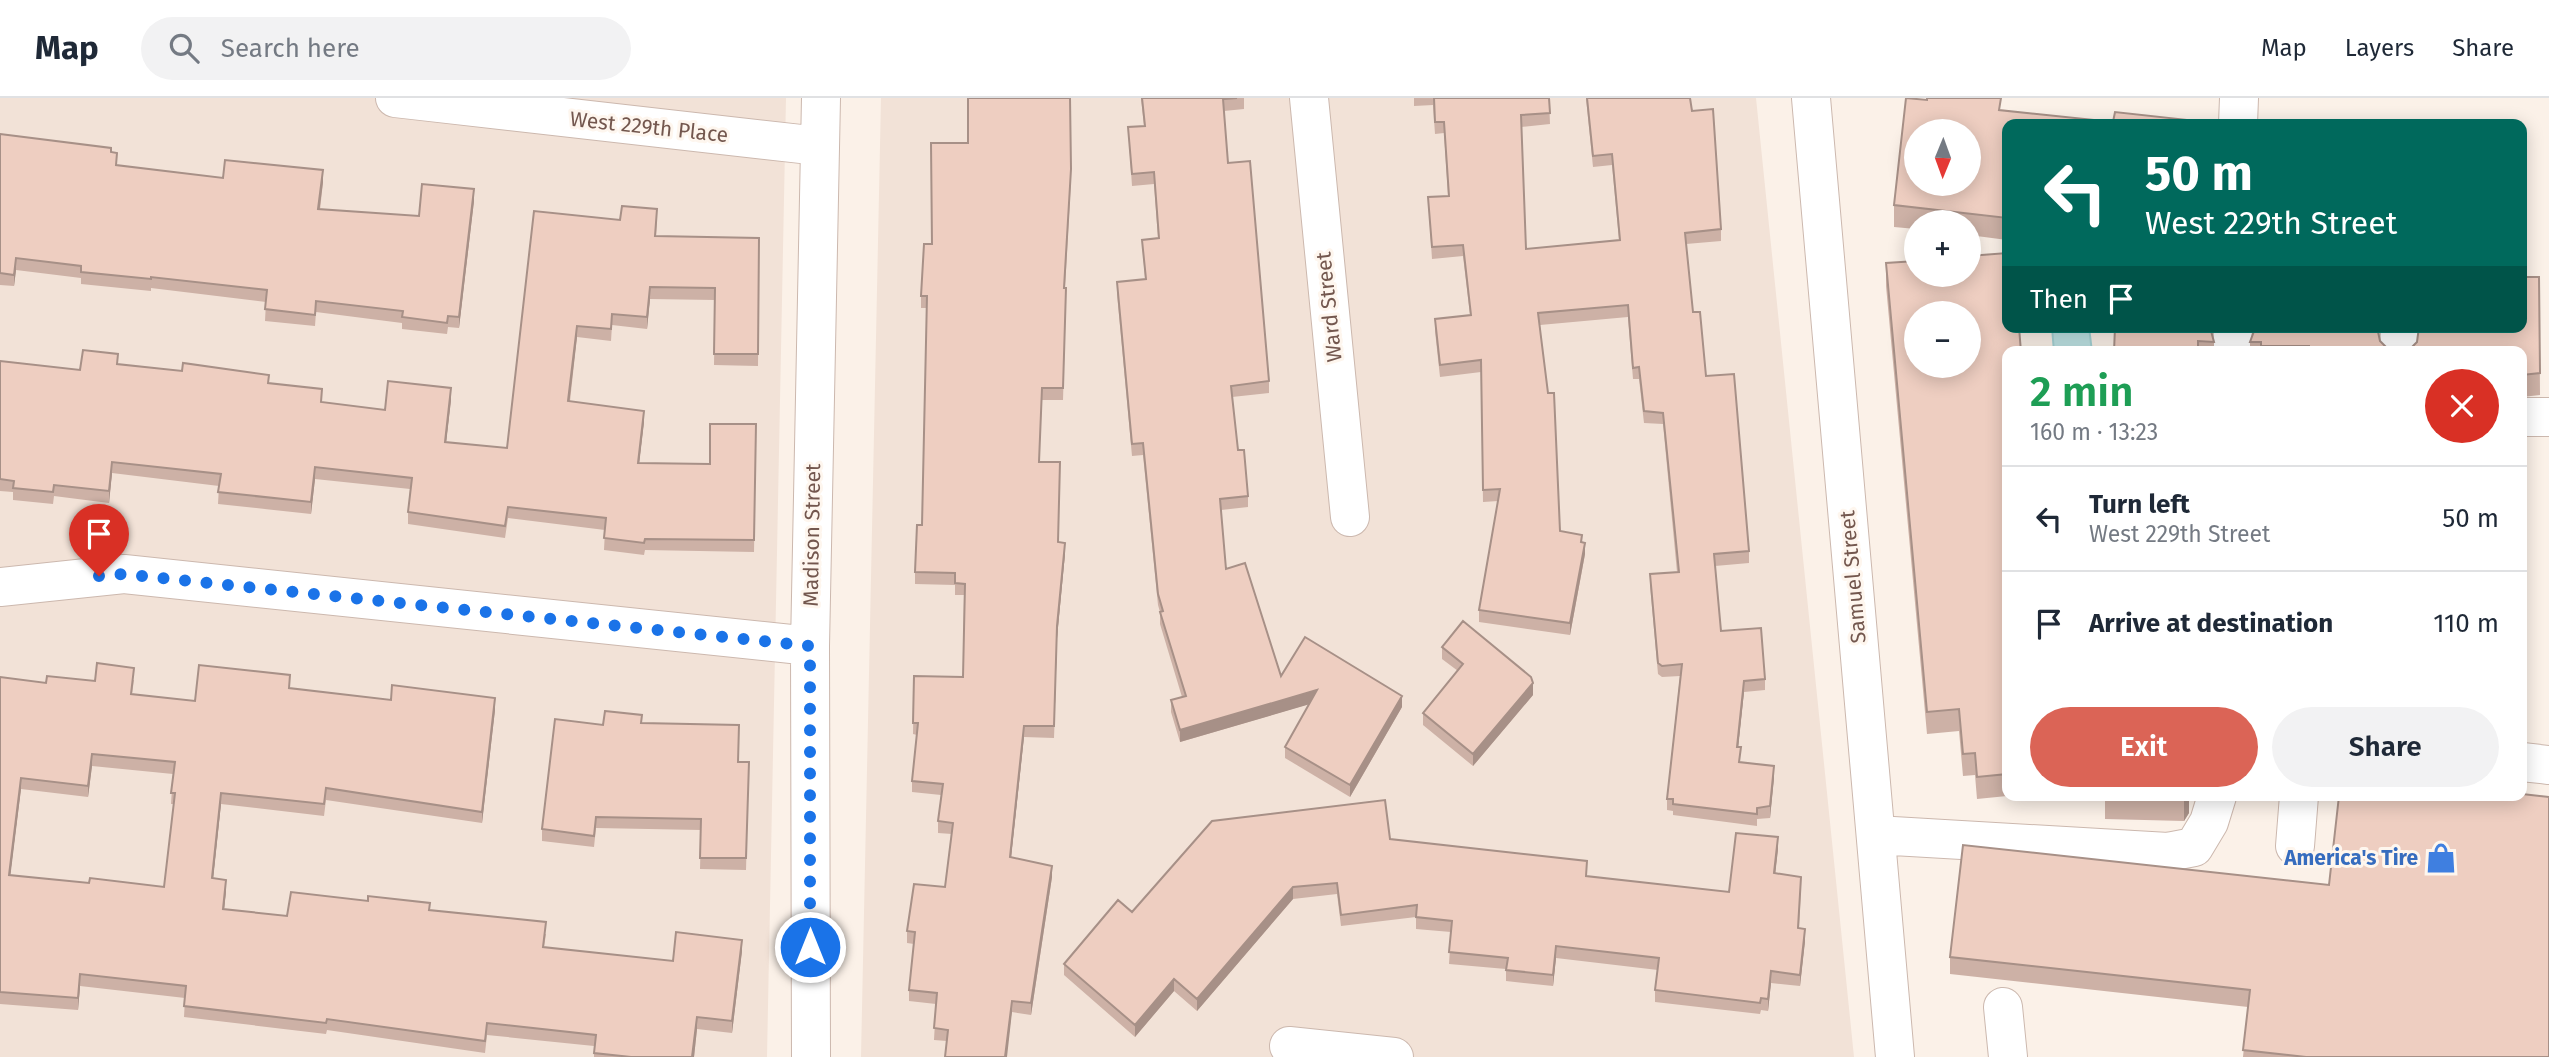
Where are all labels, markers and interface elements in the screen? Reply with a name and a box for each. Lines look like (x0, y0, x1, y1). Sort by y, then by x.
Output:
search box (141, 17, 631, 80)
text: Map (35, 28, 99, 68)
icon: search (165, 29, 203, 67)
text: Search here (221, 33, 360, 64)
text: Map (2261, 34, 2307, 62)
text: Layers (2345, 34, 2414, 62)
text: Share (2452, 34, 2514, 62)
street label: West 229th Place (569, 106, 729, 148)
north arrow (1904, 119, 1981, 196)
map controls (1904, 119, 1981, 378)
text: 50 m (2145, 144, 2253, 203)
icon: left (2030, 147, 2121, 238)
text: West 229th Street (2145, 204, 2397, 242)
button: + (1904, 210, 1981, 287)
street label: Ward Street (1310, 250, 1348, 363)
icon: arrive (2102, 280, 2140, 318)
text: Then (2030, 284, 2088, 315)
button: − (1904, 301, 1981, 378)
text: 2 min (2030, 367, 2134, 417)
button: close (2425, 369, 2499, 443)
text: 160 m · 13:23 (2030, 418, 2158, 446)
street label: Madison Street (798, 463, 826, 607)
text: Turn left (2089, 489, 2190, 520)
icon: left (2030, 500, 2068, 538)
text: 50 m (2442, 503, 2499, 534)
pin (69, 504, 129, 576)
street label: Samuel Street (1834, 509, 1872, 644)
icon: arrive (80, 515, 118, 553)
text: West 229th Street (2089, 520, 2270, 548)
icon: arrive (2030, 605, 2068, 643)
text: Arrive at destination (2089, 608, 2333, 639)
text: 110 m (2433, 608, 2499, 639)
button: Exit (2030, 707, 2258, 787)
button: Share (2272, 707, 2499, 787)
shop icon: America's Tire (2424, 841, 2458, 875)
place label: America's Tire (2283, 845, 2418, 871)
position arrow (773, 910, 847, 984)

